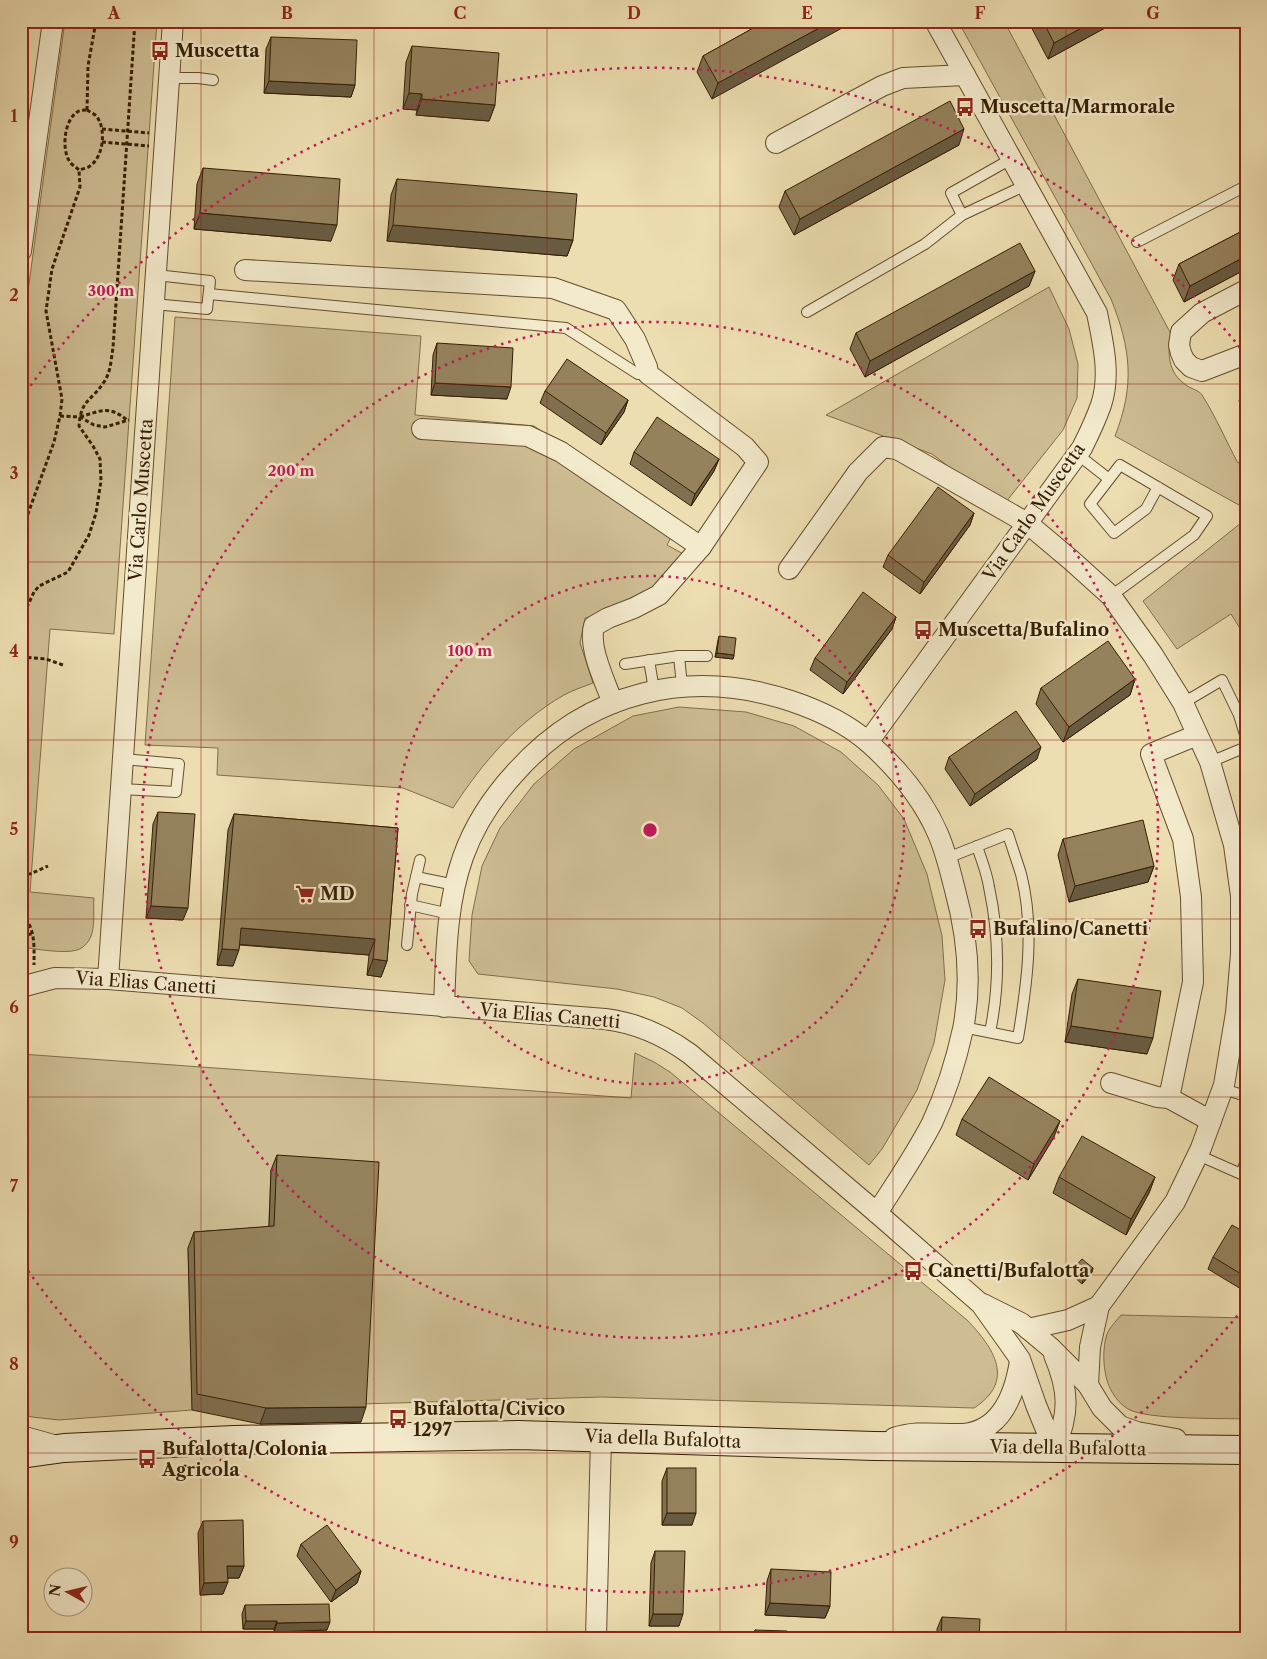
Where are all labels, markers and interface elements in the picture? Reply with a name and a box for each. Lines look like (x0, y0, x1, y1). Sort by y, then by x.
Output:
text: A (107, 3, 121, 23)
text: B (281, 3, 293, 23)
text: C (454, 3, 466, 23)
text: D (627, 3, 641, 23)
text: E (801, 3, 813, 23)
text: F (975, 3, 986, 23)
text: G (1146, 3, 1160, 23)
bus stop icon: Muscetta (149, 40, 171, 62)
place label: Muscetta (175, 40, 260, 62)
bus stop icon: Muscetta/Marmorale (954, 96, 976, 118)
place label: Muscetta/Marmorale (980, 96, 1175, 118)
text: 1 (10, 106, 18, 126)
text: 300 m (88, 281, 134, 300)
text: 2 (9, 285, 19, 305)
street label: Via Carlo Muscetta (124, 417, 158, 583)
street label: Via Carlo Muscetta (978, 438, 1090, 586)
text: 200 m (268, 461, 314, 480)
text: 3 (9, 463, 19, 483)
bus stop icon: Muscetta/Bufalino (912, 619, 934, 641)
place label: Muscetta/Bufalino (938, 619, 1109, 641)
text: 4 (9, 641, 19, 661)
text: 100 m (448, 641, 492, 660)
text: 5 (10, 819, 19, 839)
centre of rings (641, 821, 659, 839)
supermarket icon: MD (294, 883, 316, 905)
place label: MD (320, 883, 355, 905)
bus stop icon: Bufalino/Canetti (967, 918, 989, 940)
place label: Bufalino/Canetti (993, 918, 1149, 940)
street label: Via Elias Canetti (74, 967, 218, 999)
text: 6 (9, 997, 19, 1017)
street label: Via Elias Canetti (478, 999, 622, 1033)
text: 7 (10, 1176, 19, 1196)
bus stop icon: Canetti/Bufalotta (902, 1260, 924, 1282)
place label: Canetti/Bufalotta (928, 1260, 1090, 1282)
text: 8 (9, 1354, 19, 1374)
place label: Bufalotta/Civico 1297 (413, 1398, 565, 1441)
bus stop icon: Bufalotta/Civico 1297 (387, 1408, 409, 1430)
street label: Via della Bufalotta (583, 1425, 742, 1453)
street label: Via della Bufalotta (989, 1436, 1147, 1460)
place label: Bufalotta/Colonia Agricola (161, 1438, 328, 1481)
bus stop icon: Bufalotta/Colonia Agricola (136, 1448, 158, 1470)
text: 9 (9, 1532, 19, 1552)
north arrow (42, 1566, 92, 1616)
text: N (45, 1583, 65, 1597)

